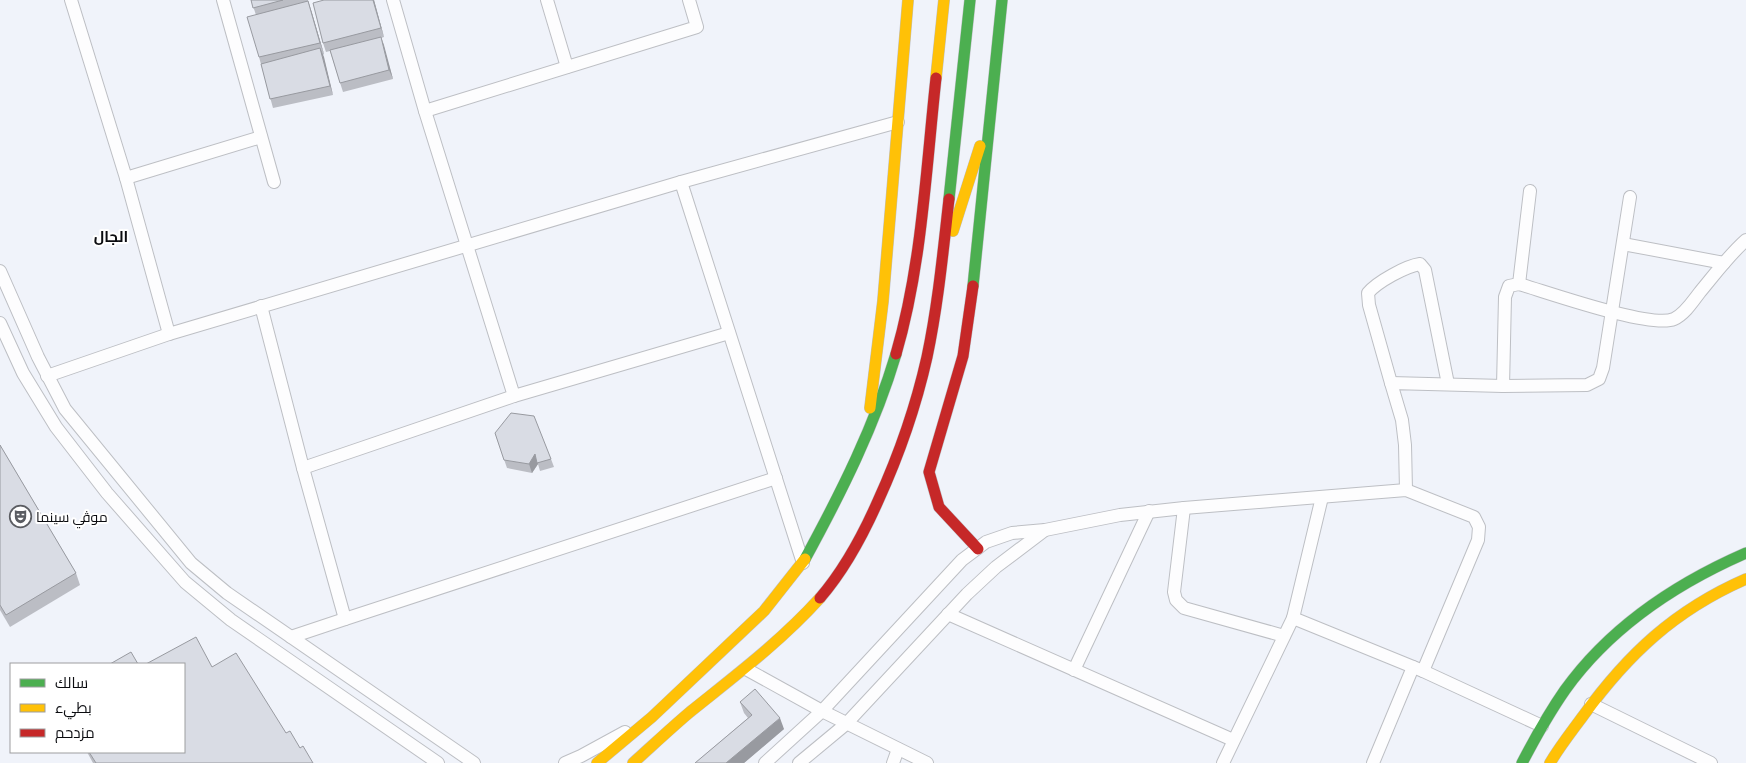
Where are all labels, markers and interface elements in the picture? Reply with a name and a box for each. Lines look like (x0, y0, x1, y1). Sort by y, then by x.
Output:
district label: الجال (94, 225, 128, 248)
theatre icon: موڤي سينما (8, 505, 32, 529)
place label: موڤي سينما (36, 506, 108, 529)
legend (10, 663, 185, 753)
text: سالك (55, 671, 88, 694)
text: بطيء (55, 696, 92, 720)
text: مزدحم (55, 721, 95, 744)

